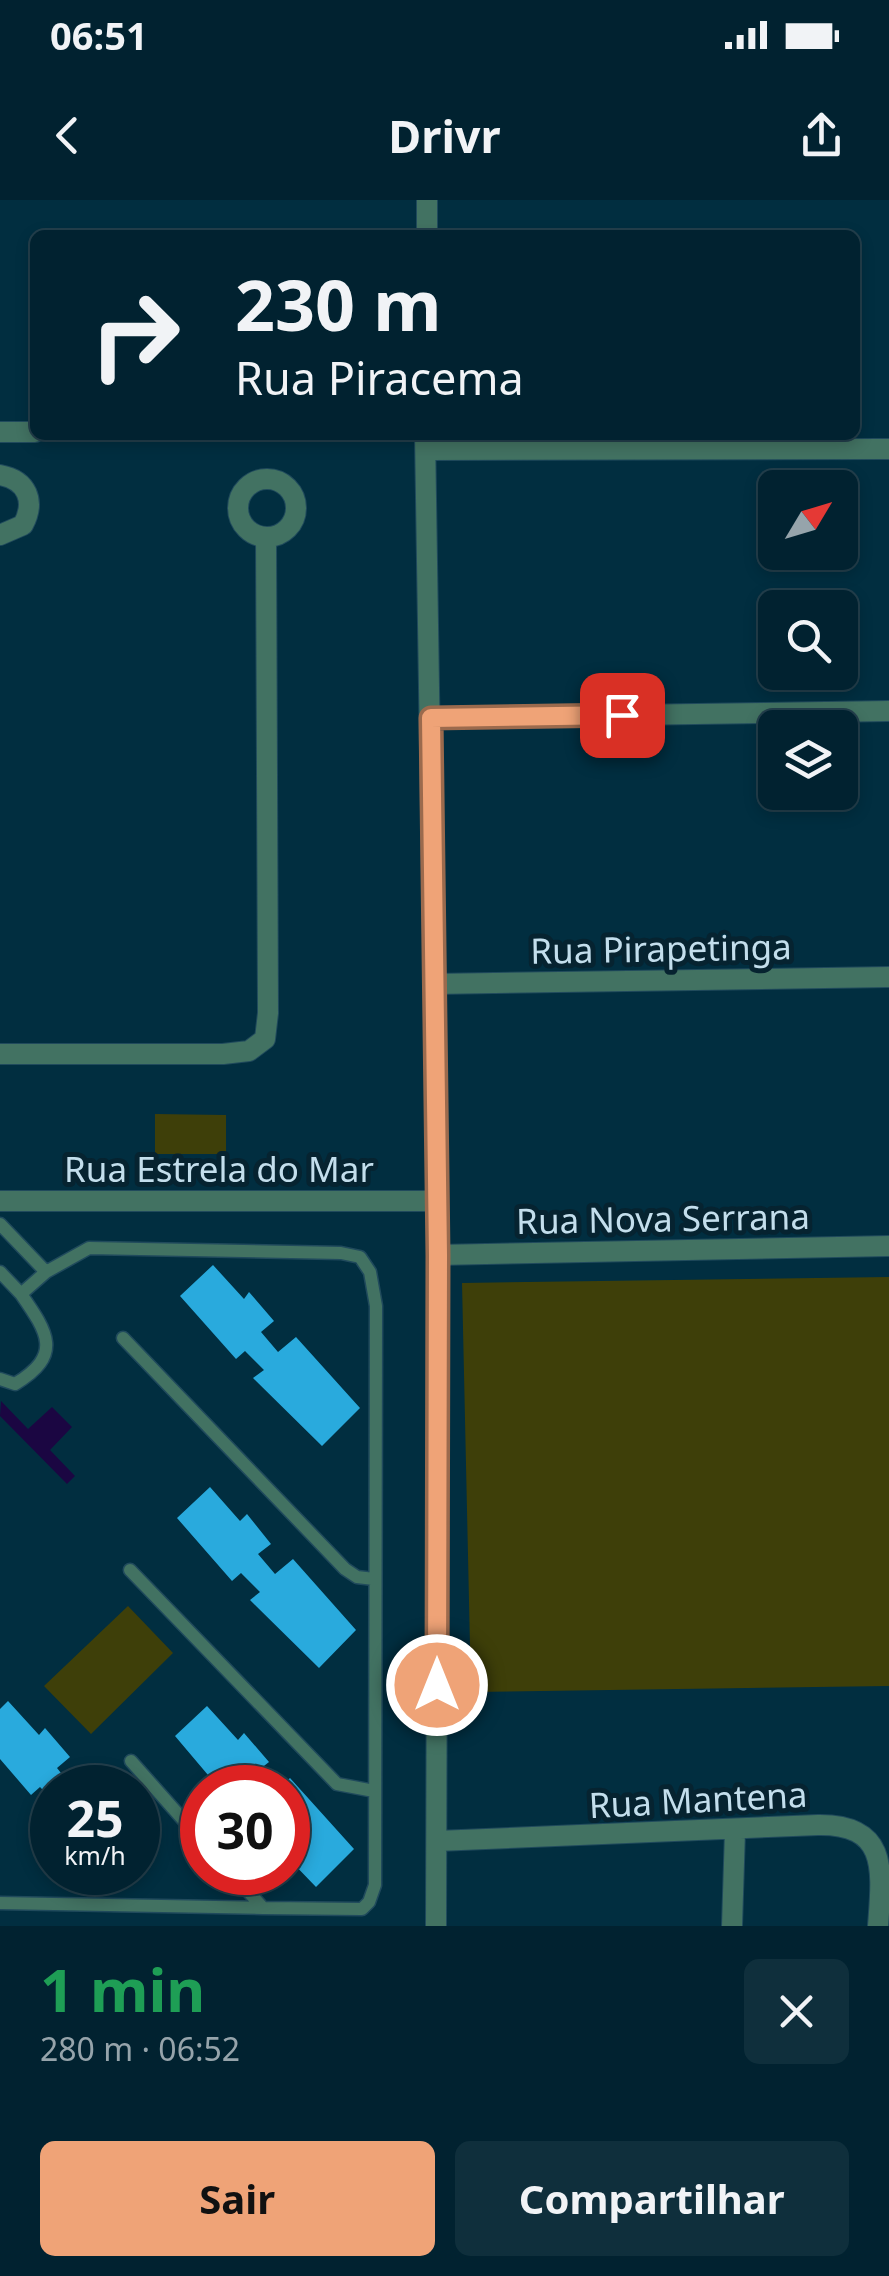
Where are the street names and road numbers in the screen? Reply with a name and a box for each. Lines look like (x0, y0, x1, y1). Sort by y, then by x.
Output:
street label: Rua Pirapetinga (530, 922, 792, 974)
street label: Rua Estrela do Mar (64, 1145, 374, 1192)
street label: Rua Nova Serrana (516, 1192, 810, 1244)
street label: Rua Mantena (588, 1770, 808, 1828)

